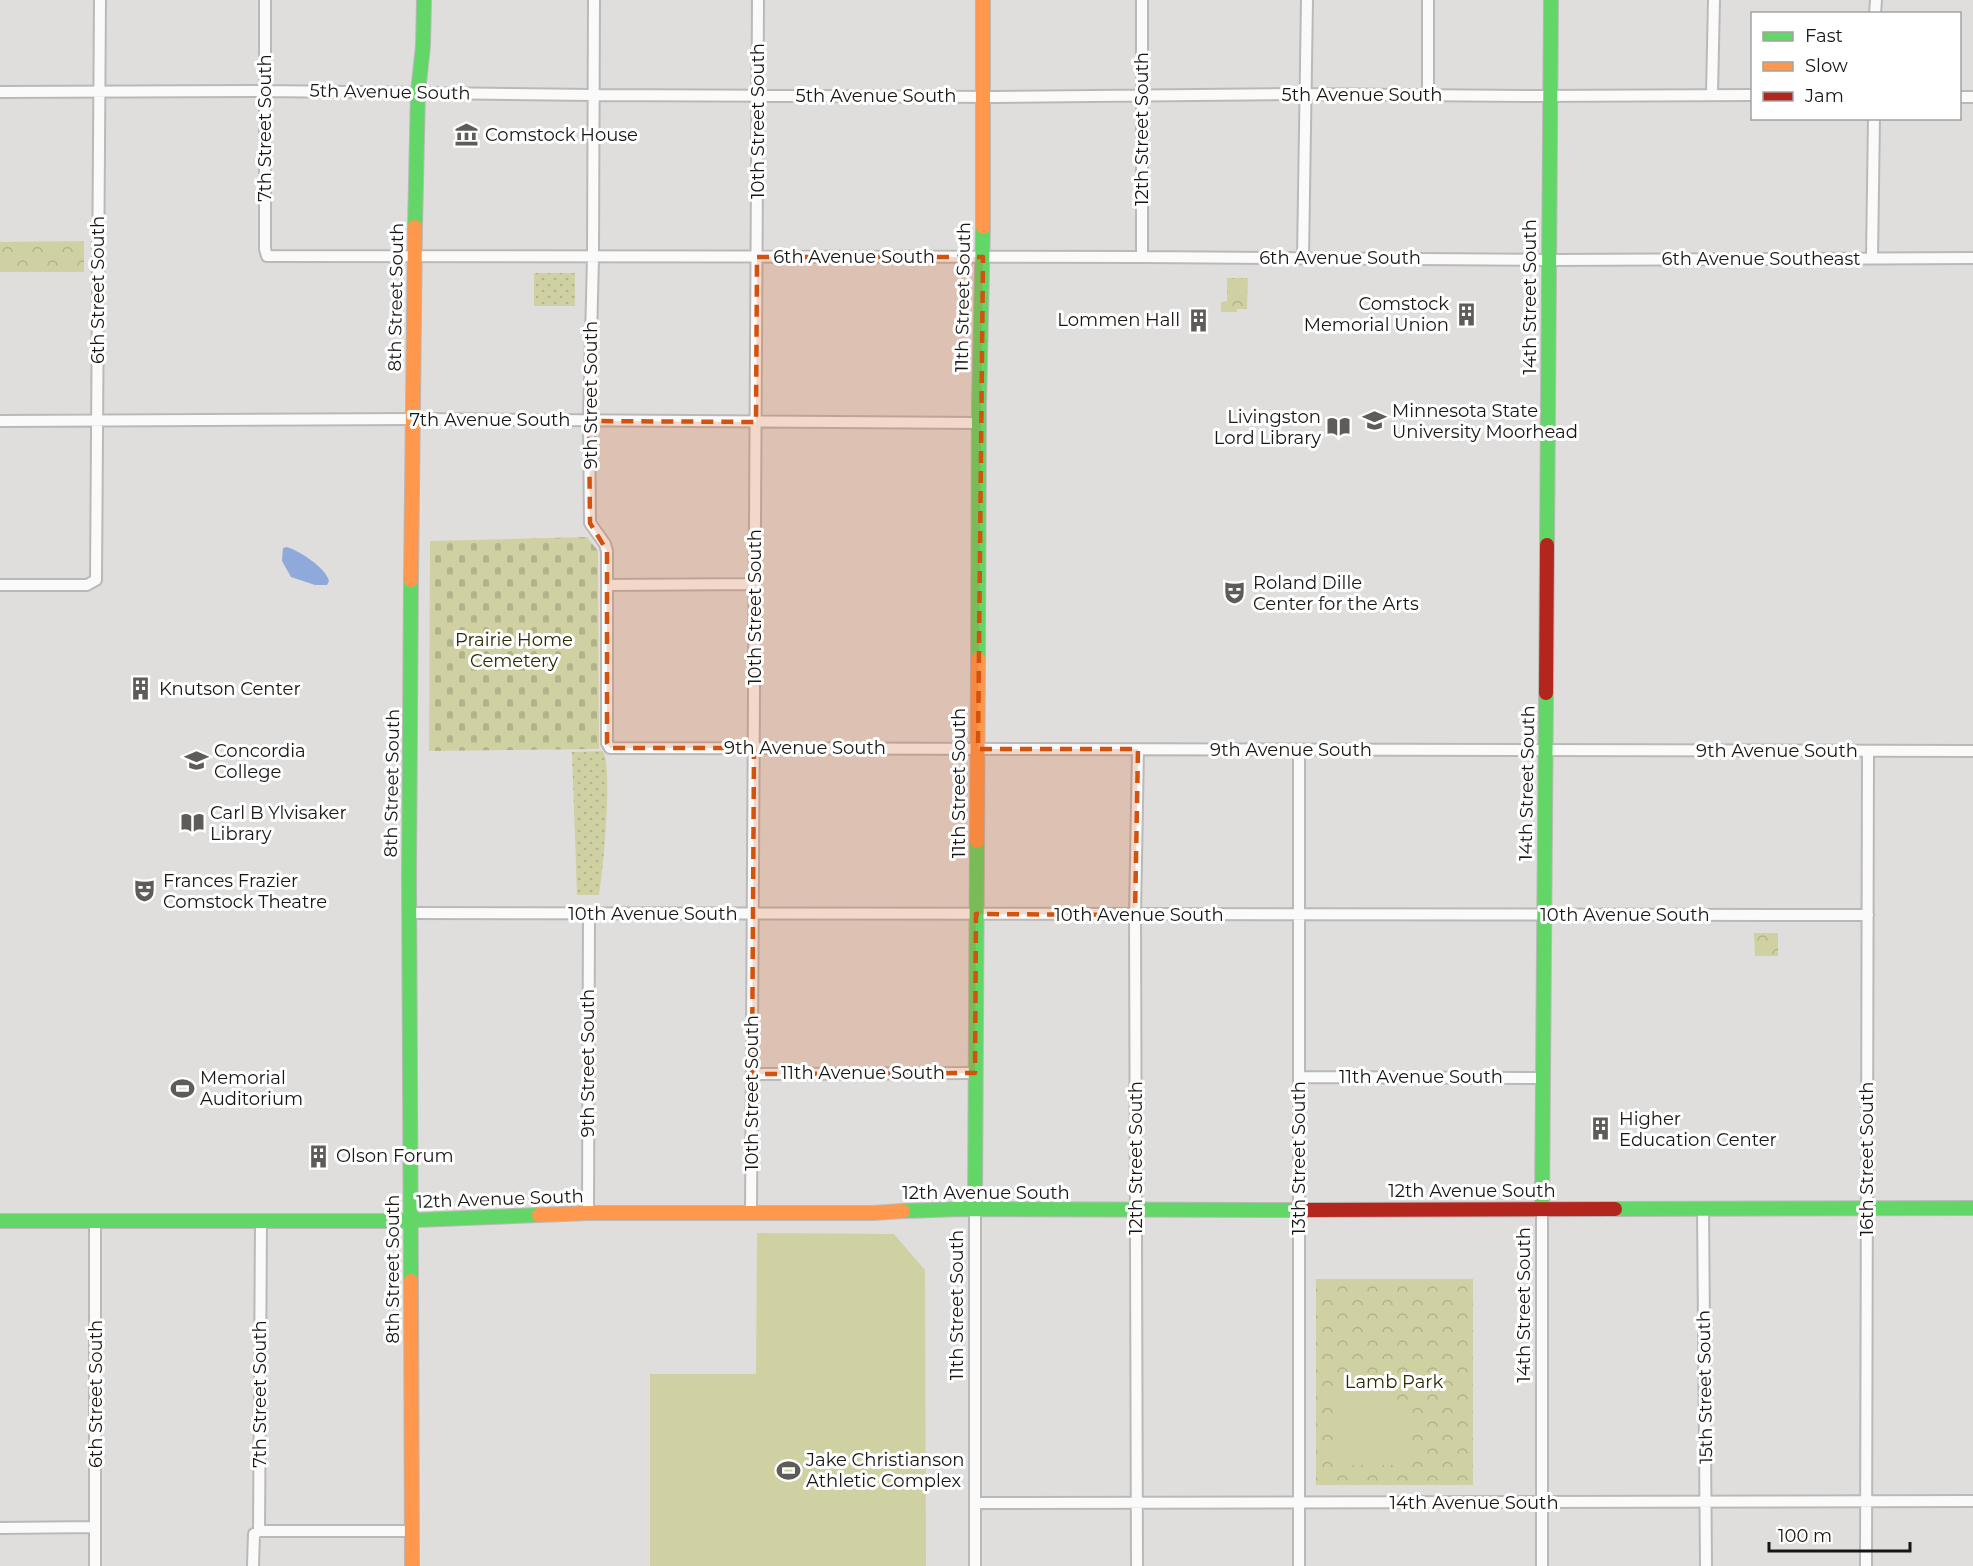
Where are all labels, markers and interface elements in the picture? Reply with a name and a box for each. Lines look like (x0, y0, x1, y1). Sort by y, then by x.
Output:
legend (1751, 12, 1961, 120)
text: Fast (1805, 25, 1843, 47)
street label: 10th Street South (747, 43, 769, 199)
street label: 12th Street South (1131, 52, 1153, 206)
street label: 7th Street South (254, 54, 276, 202)
text: Slow (1805, 55, 1848, 77)
street label: 5th Avenue South (309, 80, 471, 104)
street label: 5th Avenue South (1282, 84, 1442, 106)
street label: 5th Avenue South (796, 85, 956, 107)
text: Jam (1804, 85, 1844, 107)
museum icon: Comstock House (454, 122, 480, 148)
place label: Comstock House (485, 124, 638, 146)
street label: 6th Street South (87, 216, 109, 364)
street label: 14th Street South (1519, 219, 1541, 375)
street label: 8th Street South (384, 222, 408, 372)
street label: 11th Street South (951, 222, 975, 372)
street label: 6th Avenue South (773, 246, 935, 268)
street label: 6th Avenue South (1259, 247, 1421, 269)
street label: 6th Avenue Southeast (1661, 248, 1861, 270)
place label: Comstock Memorial Union (1304, 293, 1449, 336)
building icon: Comstock Memorial Union (1454, 301, 1480, 327)
building icon: Lommen Hall (1185, 307, 1211, 333)
place label: Lommen Hall (1057, 309, 1180, 331)
street label: 9th Street South (580, 321, 602, 469)
place label: Minnesota State University Moorhead (1392, 400, 1578, 443)
place label: Livingston Lord Library (1214, 406, 1321, 449)
school or university icon: Minnesota State University Moorhead (1361, 408, 1387, 434)
street label: 7th Avenue South (409, 409, 571, 431)
library icon: Livingston Lord Library (1326, 414, 1352, 440)
street label: 10th Street South (744, 529, 766, 685)
place label: Roland Dille Center for the Arts (1253, 572, 1419, 615)
theatre icon: Roland Dille Center for the Arts (1222, 580, 1248, 606)
park label: Prairie Home Cemetery (455, 629, 573, 672)
building icon: Knutson Center (128, 676, 154, 702)
place label: Knutson Center (159, 678, 301, 700)
street label: 14th Street South (1515, 705, 1539, 861)
street label: 8th Street South (380, 708, 404, 858)
street label: 11th Street South (948, 708, 970, 858)
street label: 9th Avenue South (724, 737, 886, 759)
street label: 9th Avenue South (1210, 739, 1372, 761)
place label: Concordia College (214, 740, 306, 783)
street label: 9th Avenue South (1696, 740, 1858, 762)
school or university icon: Concordia College (183, 748, 209, 774)
place label: Carl B Ylvisaker Library (210, 802, 347, 845)
library icon: Carl B Ylvisaker Library (179, 810, 205, 836)
place label: Frances Frazier Comstock Theatre (163, 870, 327, 913)
theatre icon: Frances Frazier Comstock Theatre (132, 878, 158, 904)
street label: 10th Avenue South (568, 903, 738, 925)
street label: 10th Avenue South (1054, 904, 1224, 926)
street label: 10th Avenue South (1540, 904, 1710, 926)
street label: 9th Street South (577, 989, 599, 1137)
street label: 10th Street South (741, 1015, 763, 1171)
street label: 11th Avenue South (781, 1062, 945, 1084)
street label: 11th Avenue South (1339, 1066, 1503, 1088)
place label: Memorial Auditorium (200, 1067, 303, 1110)
sports icon: Memorial Auditorium (169, 1075, 195, 1101)
street label: 12th Street South (1125, 1081, 1147, 1235)
street label: 13th Street South (1288, 1081, 1310, 1235)
street label: 16th Street South (1856, 1082, 1878, 1236)
place label: Higher Education Center (1619, 1108, 1777, 1151)
building icon: Higher Education Center (1588, 1116, 1614, 1142)
building icon: Olson Forum (305, 1143, 331, 1169)
place label: Olson Forum (336, 1145, 454, 1167)
street label: 12th Avenue South (1388, 1180, 1556, 1202)
street label: 12th Avenue South (902, 1182, 1070, 1204)
street label: 12th Avenue South (416, 1185, 584, 1213)
street label: 8th Street South (382, 1195, 404, 1343)
street label: 14th Street South (1513, 1227, 1535, 1383)
street label: 11th Street South (946, 1230, 968, 1380)
street label: 15th Street South (1693, 1310, 1717, 1464)
street label: 6th Street South (85, 1320, 107, 1468)
street label: 7th Street South (249, 1320, 271, 1468)
park label: Lamb Park (1345, 1371, 1443, 1393)
place label: Jake Christianson Athletic Complex (805, 1449, 964, 1492)
sports icon: Jake Christianson Athletic Complex (775, 1457, 801, 1483)
street label: 14th Avenue South (1389, 1492, 1559, 1514)
scale bar (1769, 1515, 1910, 1553)
text: 100 m (1778, 1525, 1832, 1547)

